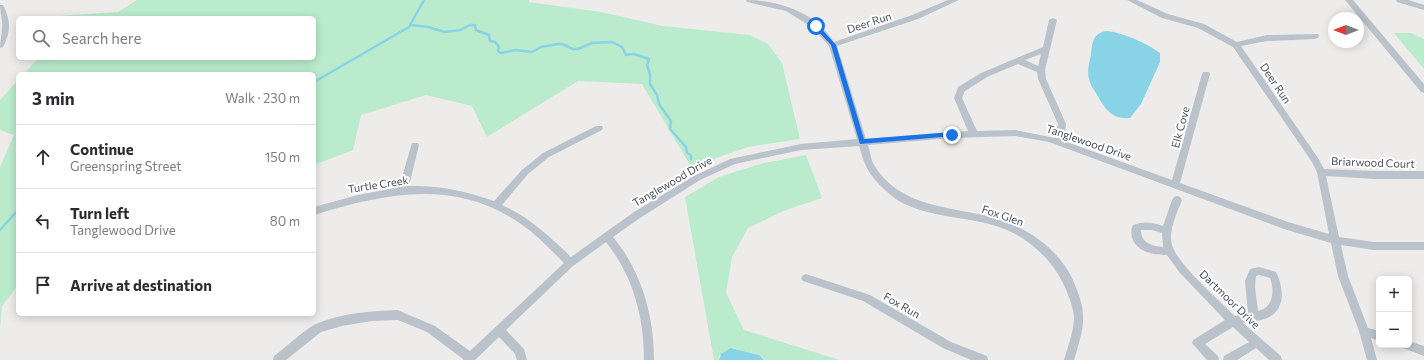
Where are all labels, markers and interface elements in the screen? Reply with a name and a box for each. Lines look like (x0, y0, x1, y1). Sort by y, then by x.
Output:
street label: Deer Run (845, 9, 893, 35)
north arrow (1328, 12, 1364, 48)
search box (16, 16, 316, 60)
route start (807, 17, 825, 35)
icon: search (30, 27, 52, 49)
text: Search here (62, 29, 141, 47)
street label: Deer Run (1258, 60, 1294, 106)
text: 3 min (32, 88, 75, 109)
text: Walk · 230 m (225, 90, 300, 106)
street label: Elk Cove (1168, 105, 1192, 149)
street label: Tanglewood Drive (1045, 121, 1134, 163)
route end (943, 126, 961, 144)
text: Continue (70, 140, 134, 158)
icon: ahead (32, 146, 54, 168)
text: 150 m (265, 149, 300, 165)
street label: Tanglewood Drive (630, 153, 714, 209)
street label: Briarwood Court (1331, 154, 1416, 170)
text: Greenspring Street (70, 158, 182, 174)
street label: Turtle Creek (347, 173, 409, 195)
street label: Fox Glen (980, 202, 1026, 228)
text: Turn left (70, 204, 129, 222)
icon: left (32, 210, 54, 232)
text: 80 m (270, 213, 300, 229)
text: Tanglewood Drive (70, 222, 176, 238)
street label: Dartmoor Drive (1197, 267, 1263, 331)
icon: arrive (32, 274, 54, 296)
text: Arrive at destination (70, 276, 212, 294)
map controls (1376, 276, 1412, 348)
button: + (1376, 276, 1412, 312)
street label: Fox Run (881, 289, 923, 321)
button: − (1376, 312, 1412, 348)

